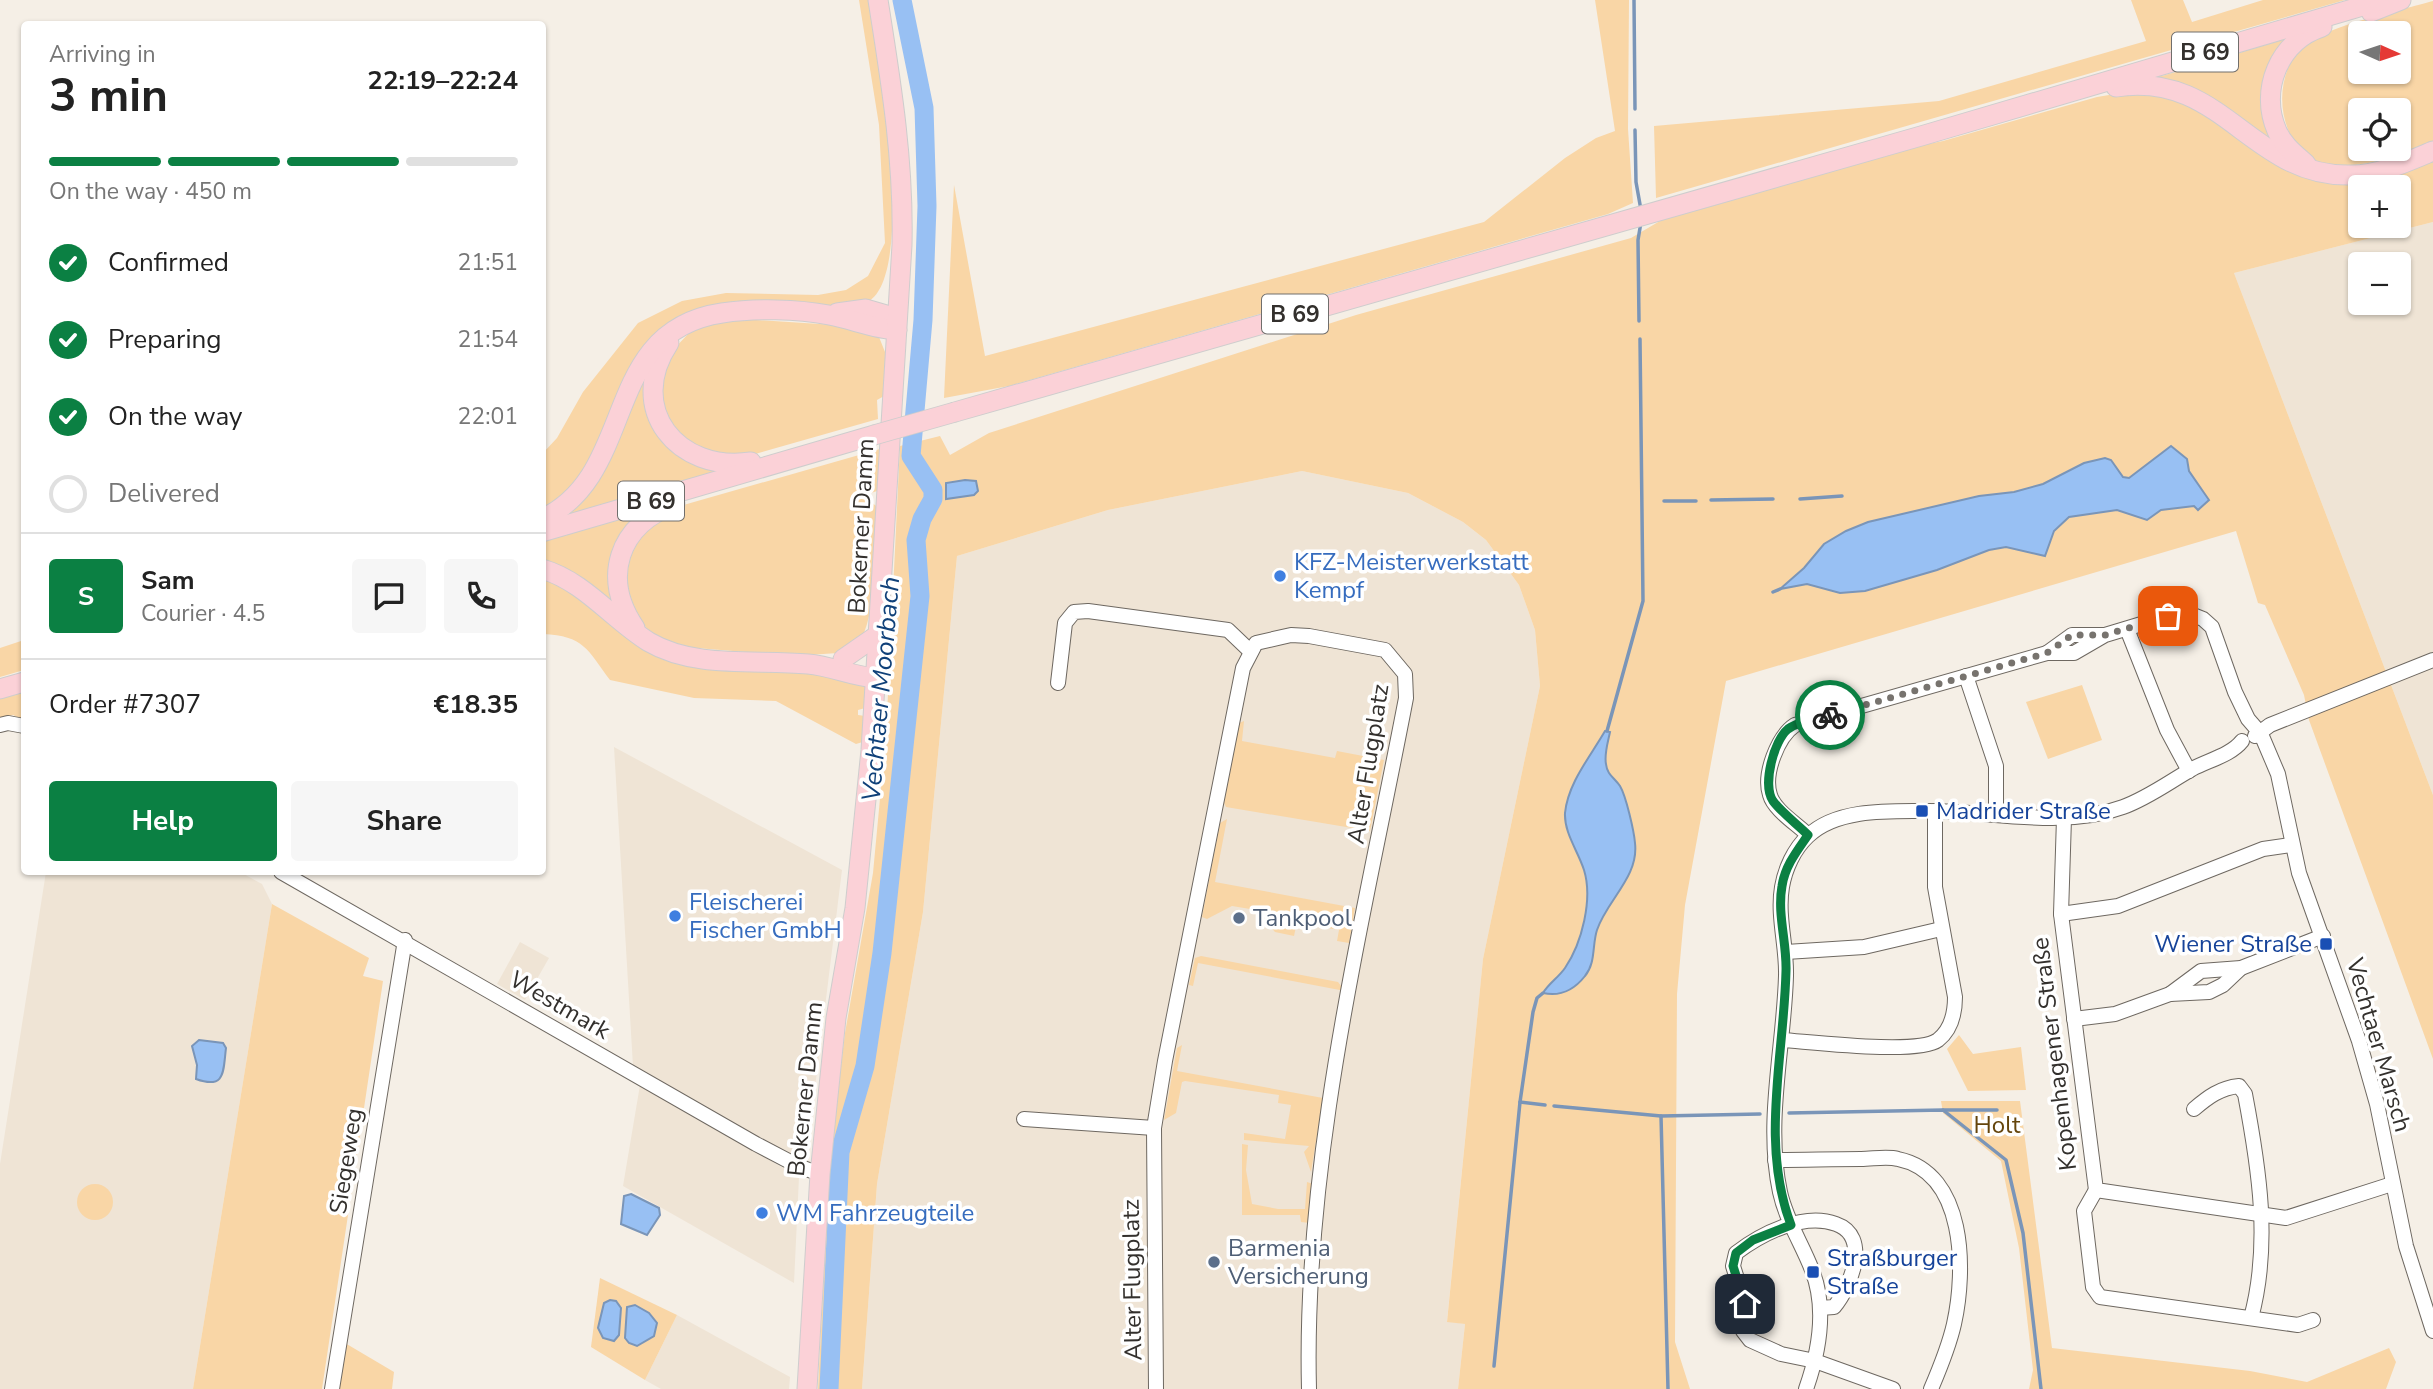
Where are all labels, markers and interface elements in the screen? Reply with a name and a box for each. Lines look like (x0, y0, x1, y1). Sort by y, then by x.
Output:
north arrow (2348, 21, 2412, 84)
map controls (2348, 21, 2411, 315)
road number: B 69 (2172, 32, 2238, 72)
text: Arriving in (49, 39, 156, 70)
text: 22:19–22:24 (367, 63, 518, 98)
text: 3 min (49, 64, 168, 127)
button: locate (2348, 98, 2411, 161)
button: + (2348, 175, 2411, 238)
text: On the way · 450 m (49, 176, 252, 207)
icon: check (49, 244, 87, 282)
text: Confirmed (108, 245, 229, 280)
text: 21:51 (458, 247, 518, 278)
button: − (2348, 252, 2411, 315)
road number: B 69 (1262, 294, 1328, 334)
icon: check (49, 321, 87, 359)
text: Preparing (108, 322, 221, 357)
text: 21:54 (458, 324, 518, 355)
icon: check (49, 398, 87, 436)
text: On the way (108, 399, 242, 434)
text: 22:01 (458, 401, 518, 432)
street label: Bokerner Damm (840, 438, 882, 614)
text: Delivered (108, 476, 220, 511)
road number: B 69 (618, 481, 684, 520)
place label: KFZ-Meisterwerkstatt Kempf (1294, 546, 1529, 606)
button: chat (352, 559, 426, 633)
button: phone (444, 559, 518, 633)
text: Sam (141, 563, 194, 598)
marker: KFZ-Meisterwerkstatt Kempf (1272, 568, 1288, 584)
water label: Vechtaer Moorbach (854, 575, 908, 803)
text: S (78, 579, 94, 614)
pin (2138, 586, 2198, 646)
icon: bag (2149, 597, 2187, 635)
text: Courier · 4.5 (141, 598, 265, 629)
courier (1795, 680, 1865, 750)
street label: Alter Flugplatz (1340, 682, 1396, 846)
text: Order #7307 (49, 687, 201, 722)
text: €18.35 (434, 687, 518, 722)
icon: bike (1811, 696, 1849, 734)
button: Help (49, 781, 277, 861)
button: Share (291, 781, 518, 861)
place label: Madrider Straße (1936, 795, 2111, 827)
marker: Madrider Straße (1914, 803, 1930, 819)
place label: Fleischerei Fischer GmbH (689, 886, 842, 946)
place label: Tankpool (1253, 902, 1352, 934)
marker: Fleischerei Fischer GmbH (667, 908, 683, 924)
marker: Tankpool (1231, 910, 1247, 926)
place label: Wiener Straße (2154, 928, 2312, 960)
street label: Kopenhagener Straße (2024, 936, 2084, 1172)
marker: Wiener Straße (2318, 936, 2334, 952)
street label: Vechtaer Marsch (2339, 953, 2419, 1136)
street label: Westmark (504, 963, 617, 1047)
street label: Bokerner Damm (780, 1000, 830, 1178)
street label: Siegeweg (322, 1106, 370, 1216)
park label: Holt (1974, 1109, 2021, 1141)
place label: WM Fahrzeugteile (776, 1197, 974, 1229)
street label: Alter Flugplatz (1115, 1199, 1149, 1361)
marker: WM Fahrzeugteile (754, 1205, 770, 1221)
place label: Barmenia Versicherung (1227, 1232, 1369, 1292)
place label: Straßburger Straße (1827, 1242, 1958, 1302)
marker: Barmenia Versicherung (1206, 1254, 1222, 1270)
marker: Straßburger Straße (1805, 1264, 1821, 1280)
pin (1715, 1274, 1775, 1334)
icon: home (1726, 1285, 1764, 1323)

